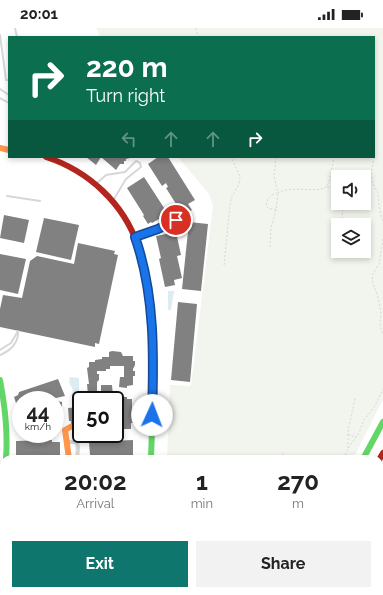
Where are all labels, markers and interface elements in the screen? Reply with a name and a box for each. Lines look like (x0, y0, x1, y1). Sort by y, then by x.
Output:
text: 20:01 (20, 5, 58, 23)
text: 220 m (86, 51, 168, 84)
icon: right (20, 52, 72, 104)
text: Turn right (86, 85, 165, 106)
icon: left (118, 128, 140, 150)
icon: ahead (160, 128, 182, 150)
icon: ahead (202, 128, 224, 150)
icon: right (244, 128, 266, 150)
map controls (331, 170, 371, 258)
button: sound (331, 170, 371, 210)
pin (159, 203, 193, 237)
icon: arrive (165, 209, 187, 231)
button: layers (331, 218, 371, 258)
speed limit sign: 50 (72, 391, 124, 443)
position arrow (131, 394, 173, 436)
text: 44 (27, 400, 49, 424)
text: km/h (25, 421, 51, 432)
text: 20:02 (64, 467, 127, 496)
text: 1 (196, 467, 208, 496)
text: 270 (277, 467, 319, 496)
text: Arrival (76, 496, 114, 511)
text: min (191, 496, 213, 511)
text: m (292, 496, 304, 511)
button: Exit (12, 541, 188, 587)
button: Share (196, 541, 371, 587)

